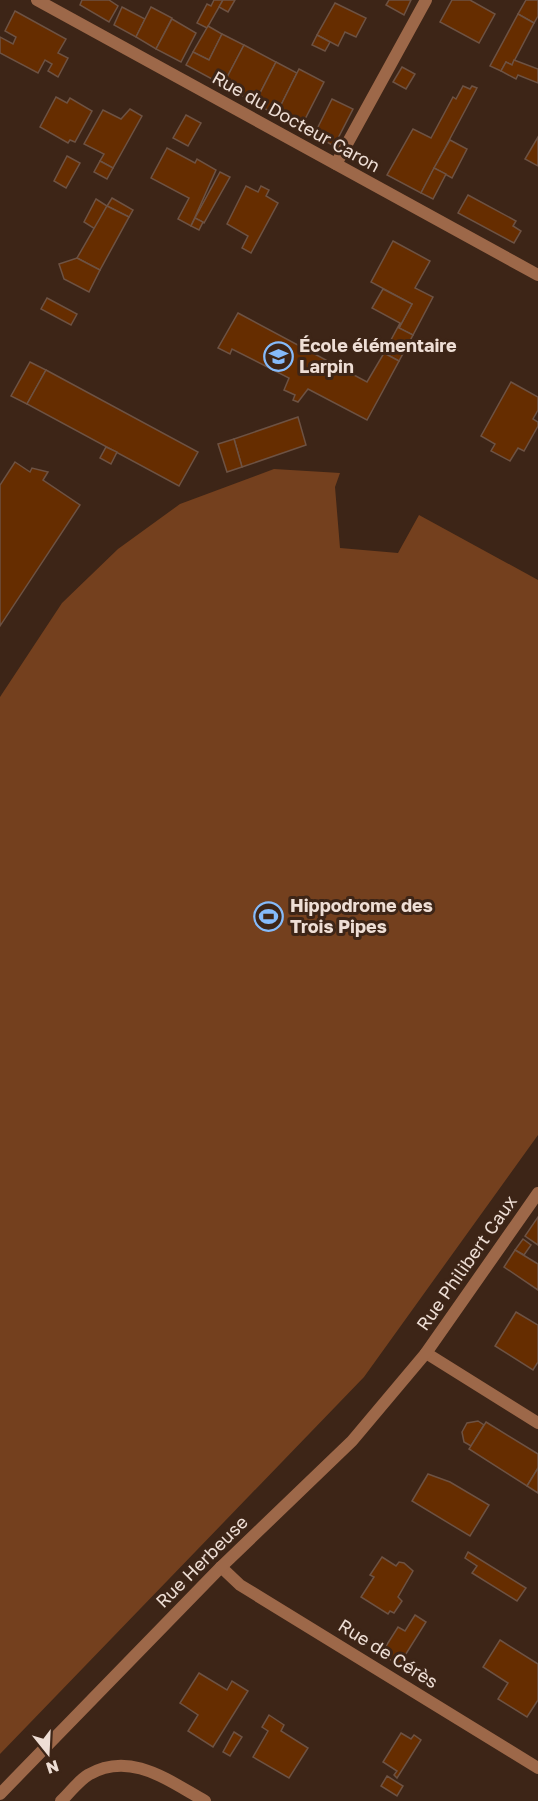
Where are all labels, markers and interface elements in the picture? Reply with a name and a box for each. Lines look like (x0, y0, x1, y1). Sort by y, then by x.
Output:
street label: Rue du Docteur Caron (209, 66, 384, 176)
place label: École élémentaire Larpin (299, 334, 457, 377)
school or university icon: École élémentaire Larpin (262, 340, 294, 372)
place label: Hippodrome des Trois Pipes (290, 894, 433, 937)
sports icon: Hippodrome des Trois Pipes (253, 900, 285, 932)
street label: Rue Philibert Caux (411, 1191, 521, 1334)
street label: Rue Herbeuse (151, 1511, 252, 1612)
street label: Rue de Cérès (335, 1614, 442, 1692)
north arrow (18, 1723, 78, 1783)
text: N (44, 1756, 62, 1779)

